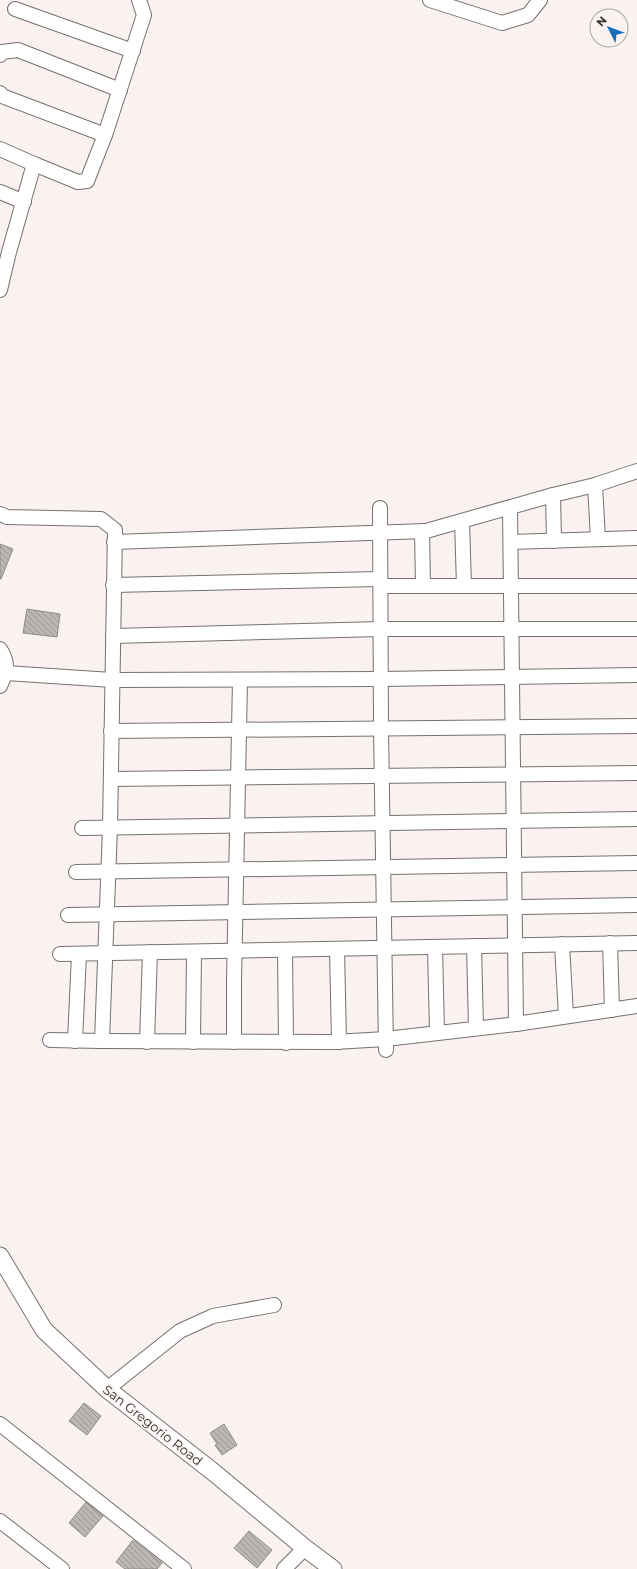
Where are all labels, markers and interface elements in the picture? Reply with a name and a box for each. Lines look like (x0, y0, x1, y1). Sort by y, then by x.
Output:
north arrow (589, 8, 629, 48)
text: N (593, 13, 610, 29)
street label: San Gregorio Road (100, 1381, 206, 1469)

